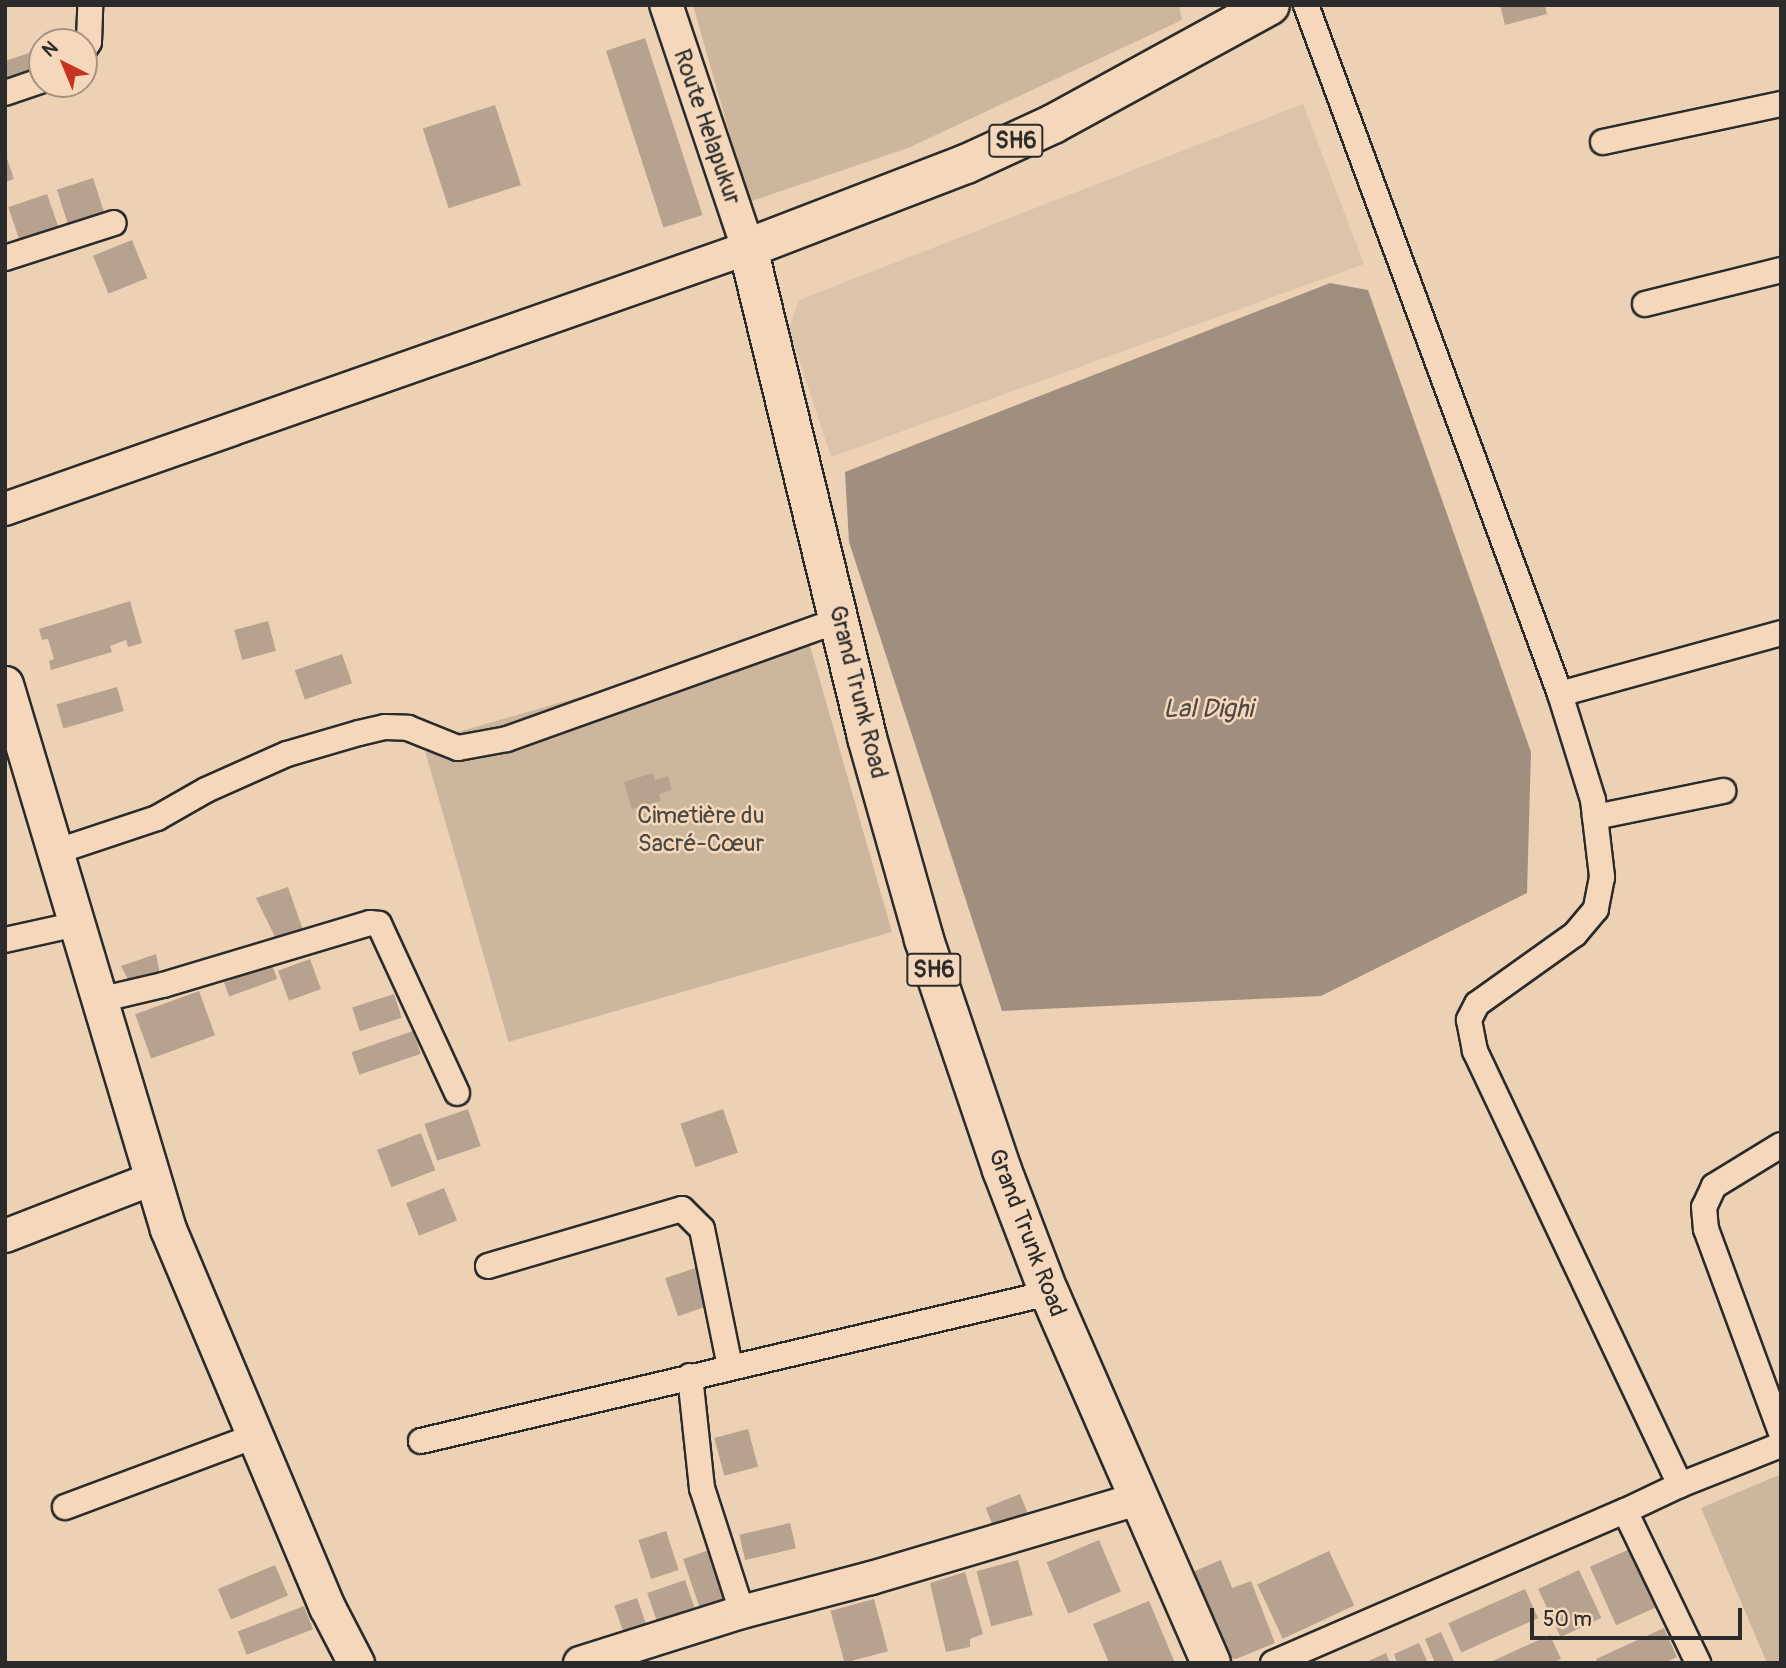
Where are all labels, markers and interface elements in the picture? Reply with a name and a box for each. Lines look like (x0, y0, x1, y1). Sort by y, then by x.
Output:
north arrow (28, 28, 98, 98)
text: N (37, 36, 63, 62)
street label: Route Helapukur (667, 45, 747, 209)
road number: SH6 (988, 122, 1044, 160)
street label: Grand Trunk Road (823, 603, 893, 781)
water label: Lal Dighi (1163, 694, 1253, 726)
park label: Cimetière du Sacré-Cœur (637, 802, 765, 858)
road number: SH6 (906, 951, 962, 990)
street label: Grand Trunk Road (982, 1145, 1072, 1321)
scale bar (1534, 1594, 1746, 1638)
text: 50 m (1543, 1606, 1592, 1633)

